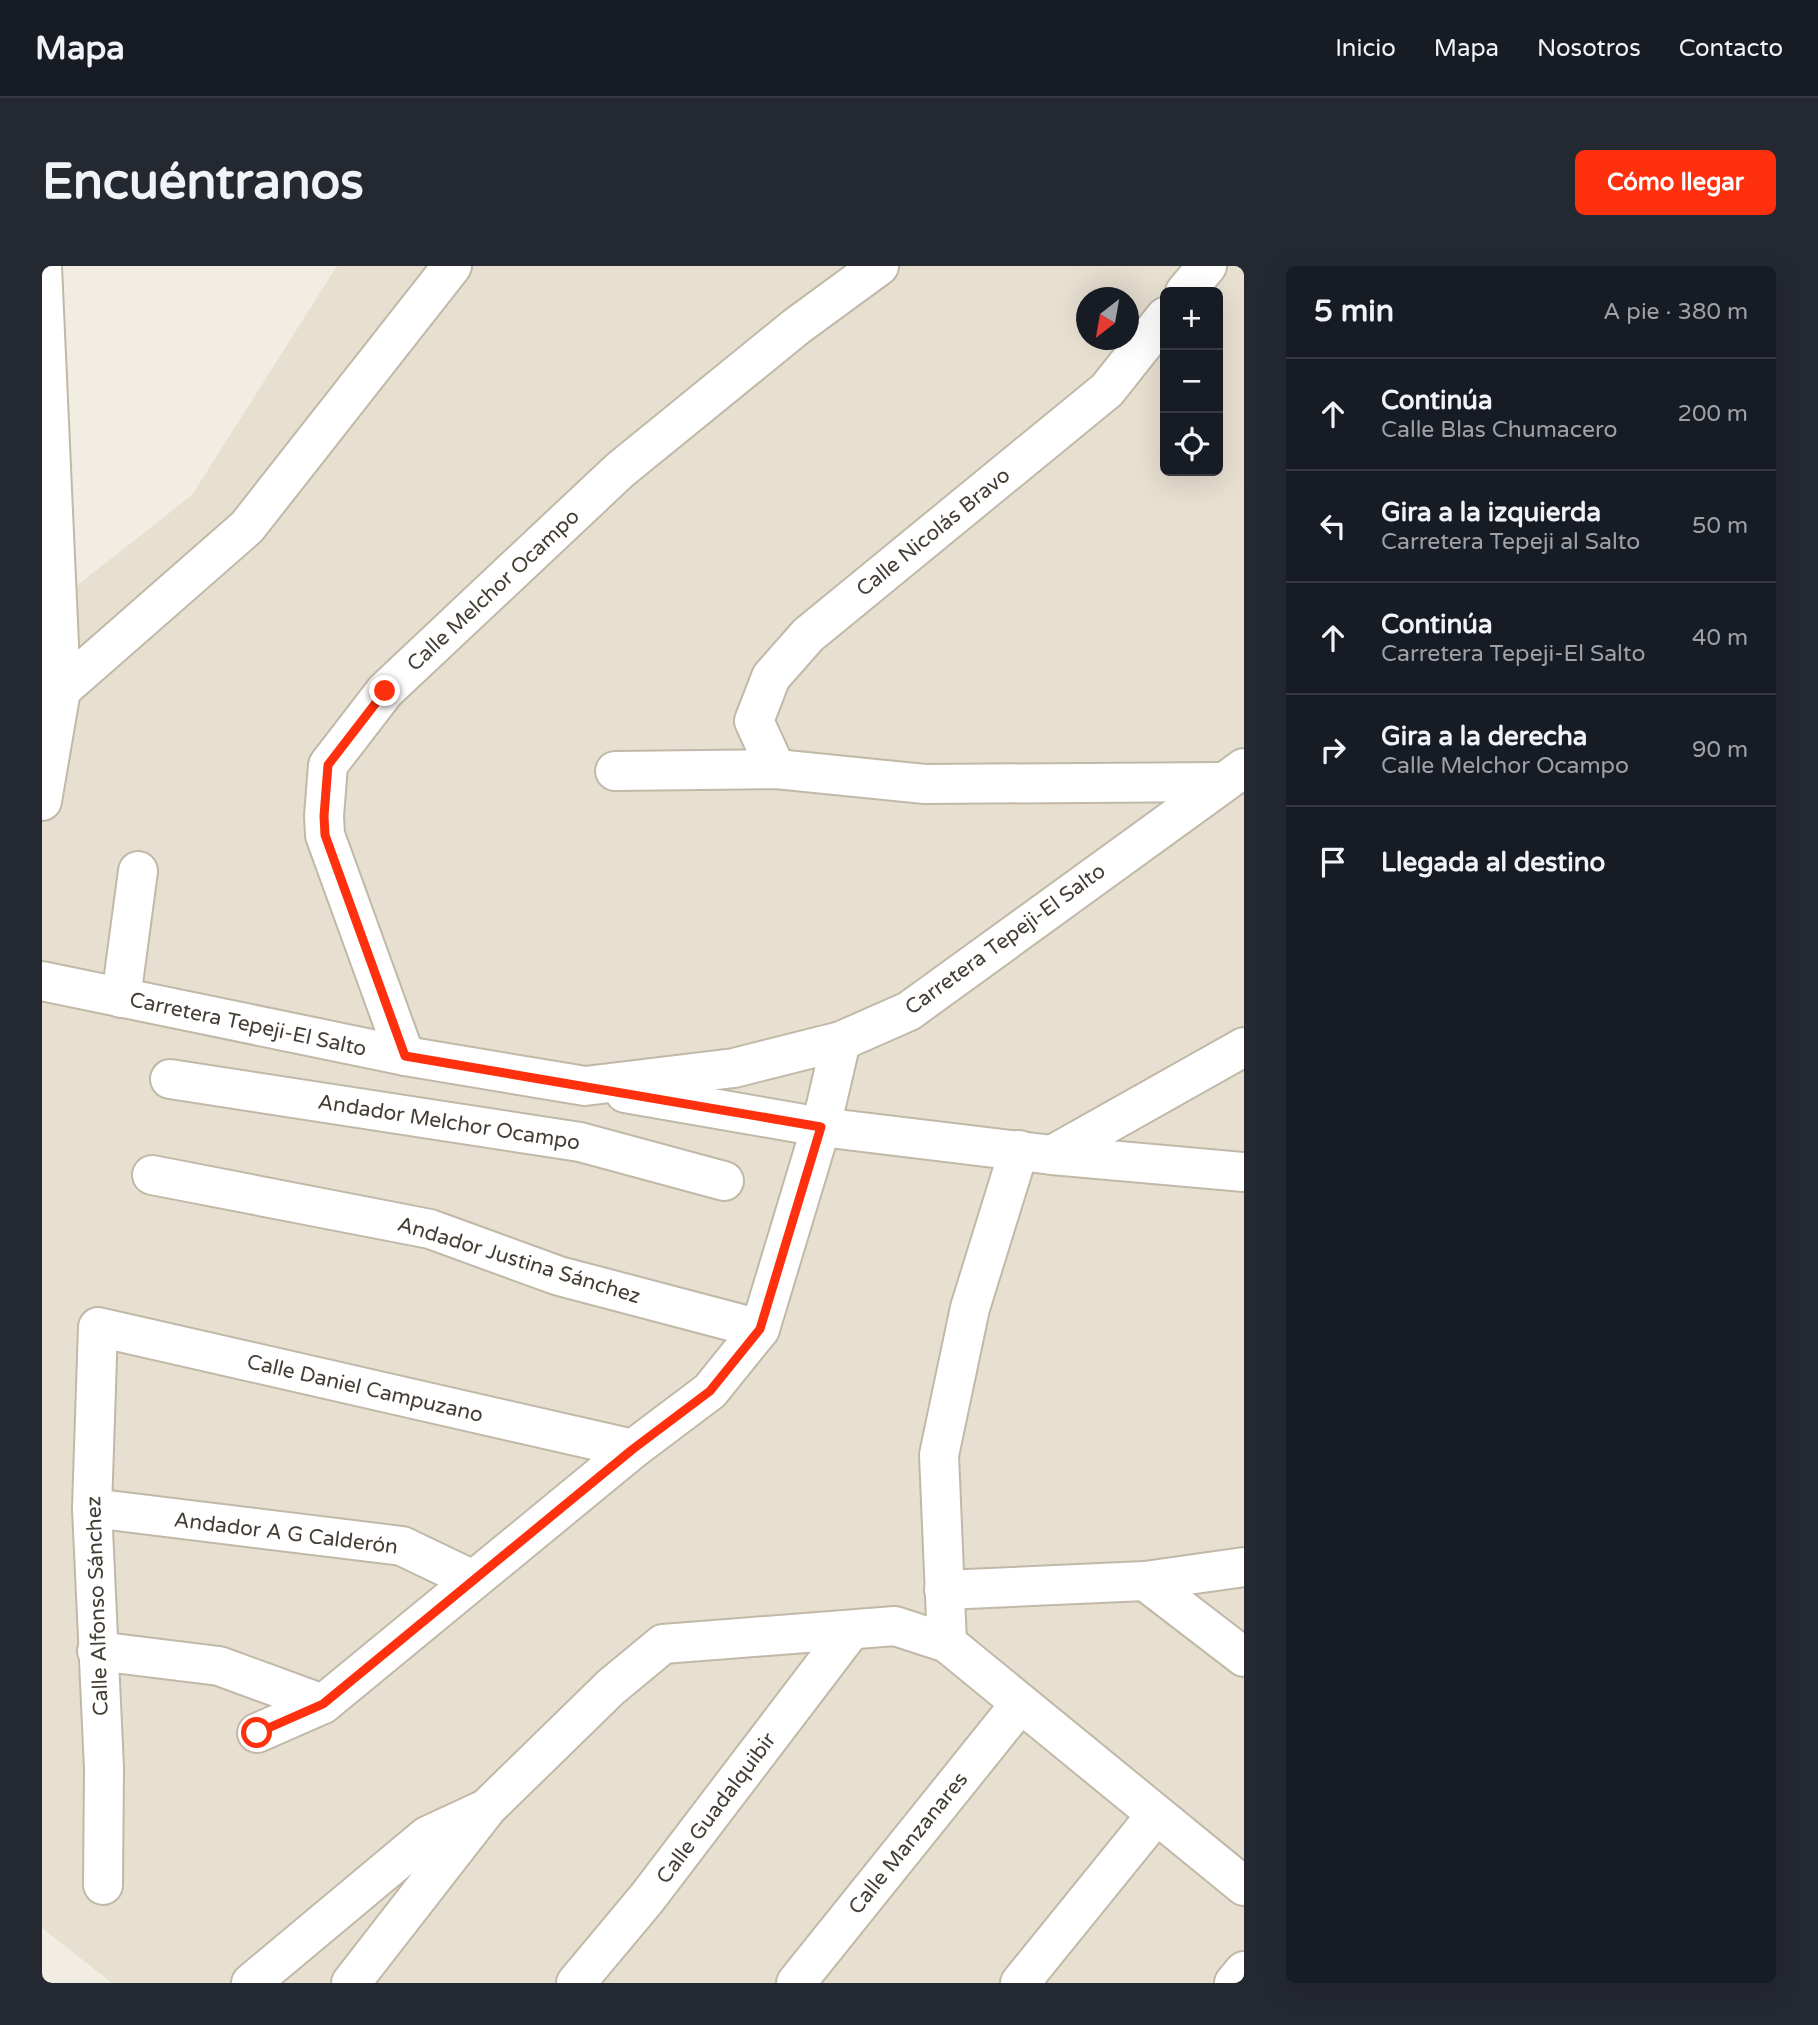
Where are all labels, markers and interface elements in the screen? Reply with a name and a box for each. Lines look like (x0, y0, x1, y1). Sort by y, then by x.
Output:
text: Mapa (35, 29, 125, 68)
text: Inicio (1335, 34, 1396, 63)
text: Mapa (1434, 34, 1499, 63)
text: Nosotros (1537, 34, 1641, 63)
text: Contacto (1679, 34, 1783, 63)
button: Cómo llegar (1575, 150, 1776, 215)
text: Encuéntranos (42, 153, 364, 212)
north arrow (1076, 287, 1139, 350)
map controls (1160, 287, 1223, 476)
button: + (1160, 287, 1223, 350)
text: 5 min (1314, 293, 1394, 330)
text: A pie · 380 m (1603, 298, 1748, 326)
button: − (1160, 350, 1223, 413)
text: Continúa (1381, 385, 1493, 416)
icon: ahead (1314, 395, 1352, 433)
text: 200 m (1678, 400, 1748, 428)
button: locate (1160, 413, 1223, 476)
text: Calle Blas Chumacero (1381, 416, 1617, 444)
street label: Calle Nicolás Bravo (851, 463, 1015, 602)
text: Gira a la izquierda (1381, 497, 1601, 528)
street label: Calle Melchor Ocampo (402, 504, 585, 677)
icon: left (1314, 507, 1352, 545)
text: 50 m (1692, 512, 1748, 540)
text: Carretera Tepeji al Salto (1381, 528, 1640, 556)
text: Continúa (1381, 609, 1493, 640)
icon: ahead (1314, 619, 1352, 657)
text: 40 m (1692, 624, 1748, 652)
text: Carretera Tepeji-El Salto (1381, 640, 1645, 668)
route end (369, 675, 400, 706)
text: Gira a la derecha (1381, 721, 1587, 752)
icon: right (1314, 731, 1352, 769)
text: 90 m (1692, 736, 1748, 764)
text: Calle Melchor Ocampo (1381, 752, 1629, 780)
icon: arrive (1314, 843, 1352, 881)
text: Llegada al destino (1381, 847, 1605, 878)
street label: Carretera Tepeji-El Salto (900, 858, 1110, 1020)
street label: Carretera Tepeji-El Salto (127, 987, 369, 1062)
street label: Andador Melchor Ocampo (316, 1089, 582, 1156)
street label: Andador Justina Sánchez (394, 1212, 643, 1309)
street label: Calle Daniel Campuzano (244, 1349, 485, 1428)
street label: Calle Alfonso Sánchez (81, 1496, 114, 1716)
street label: Andador A G Calderón (173, 1507, 399, 1560)
route start (241, 1717, 272, 1748)
street label: Calle Guadalquibir (651, 1728, 781, 1889)
street label: Calle Manzanares (843, 1767, 973, 1919)

